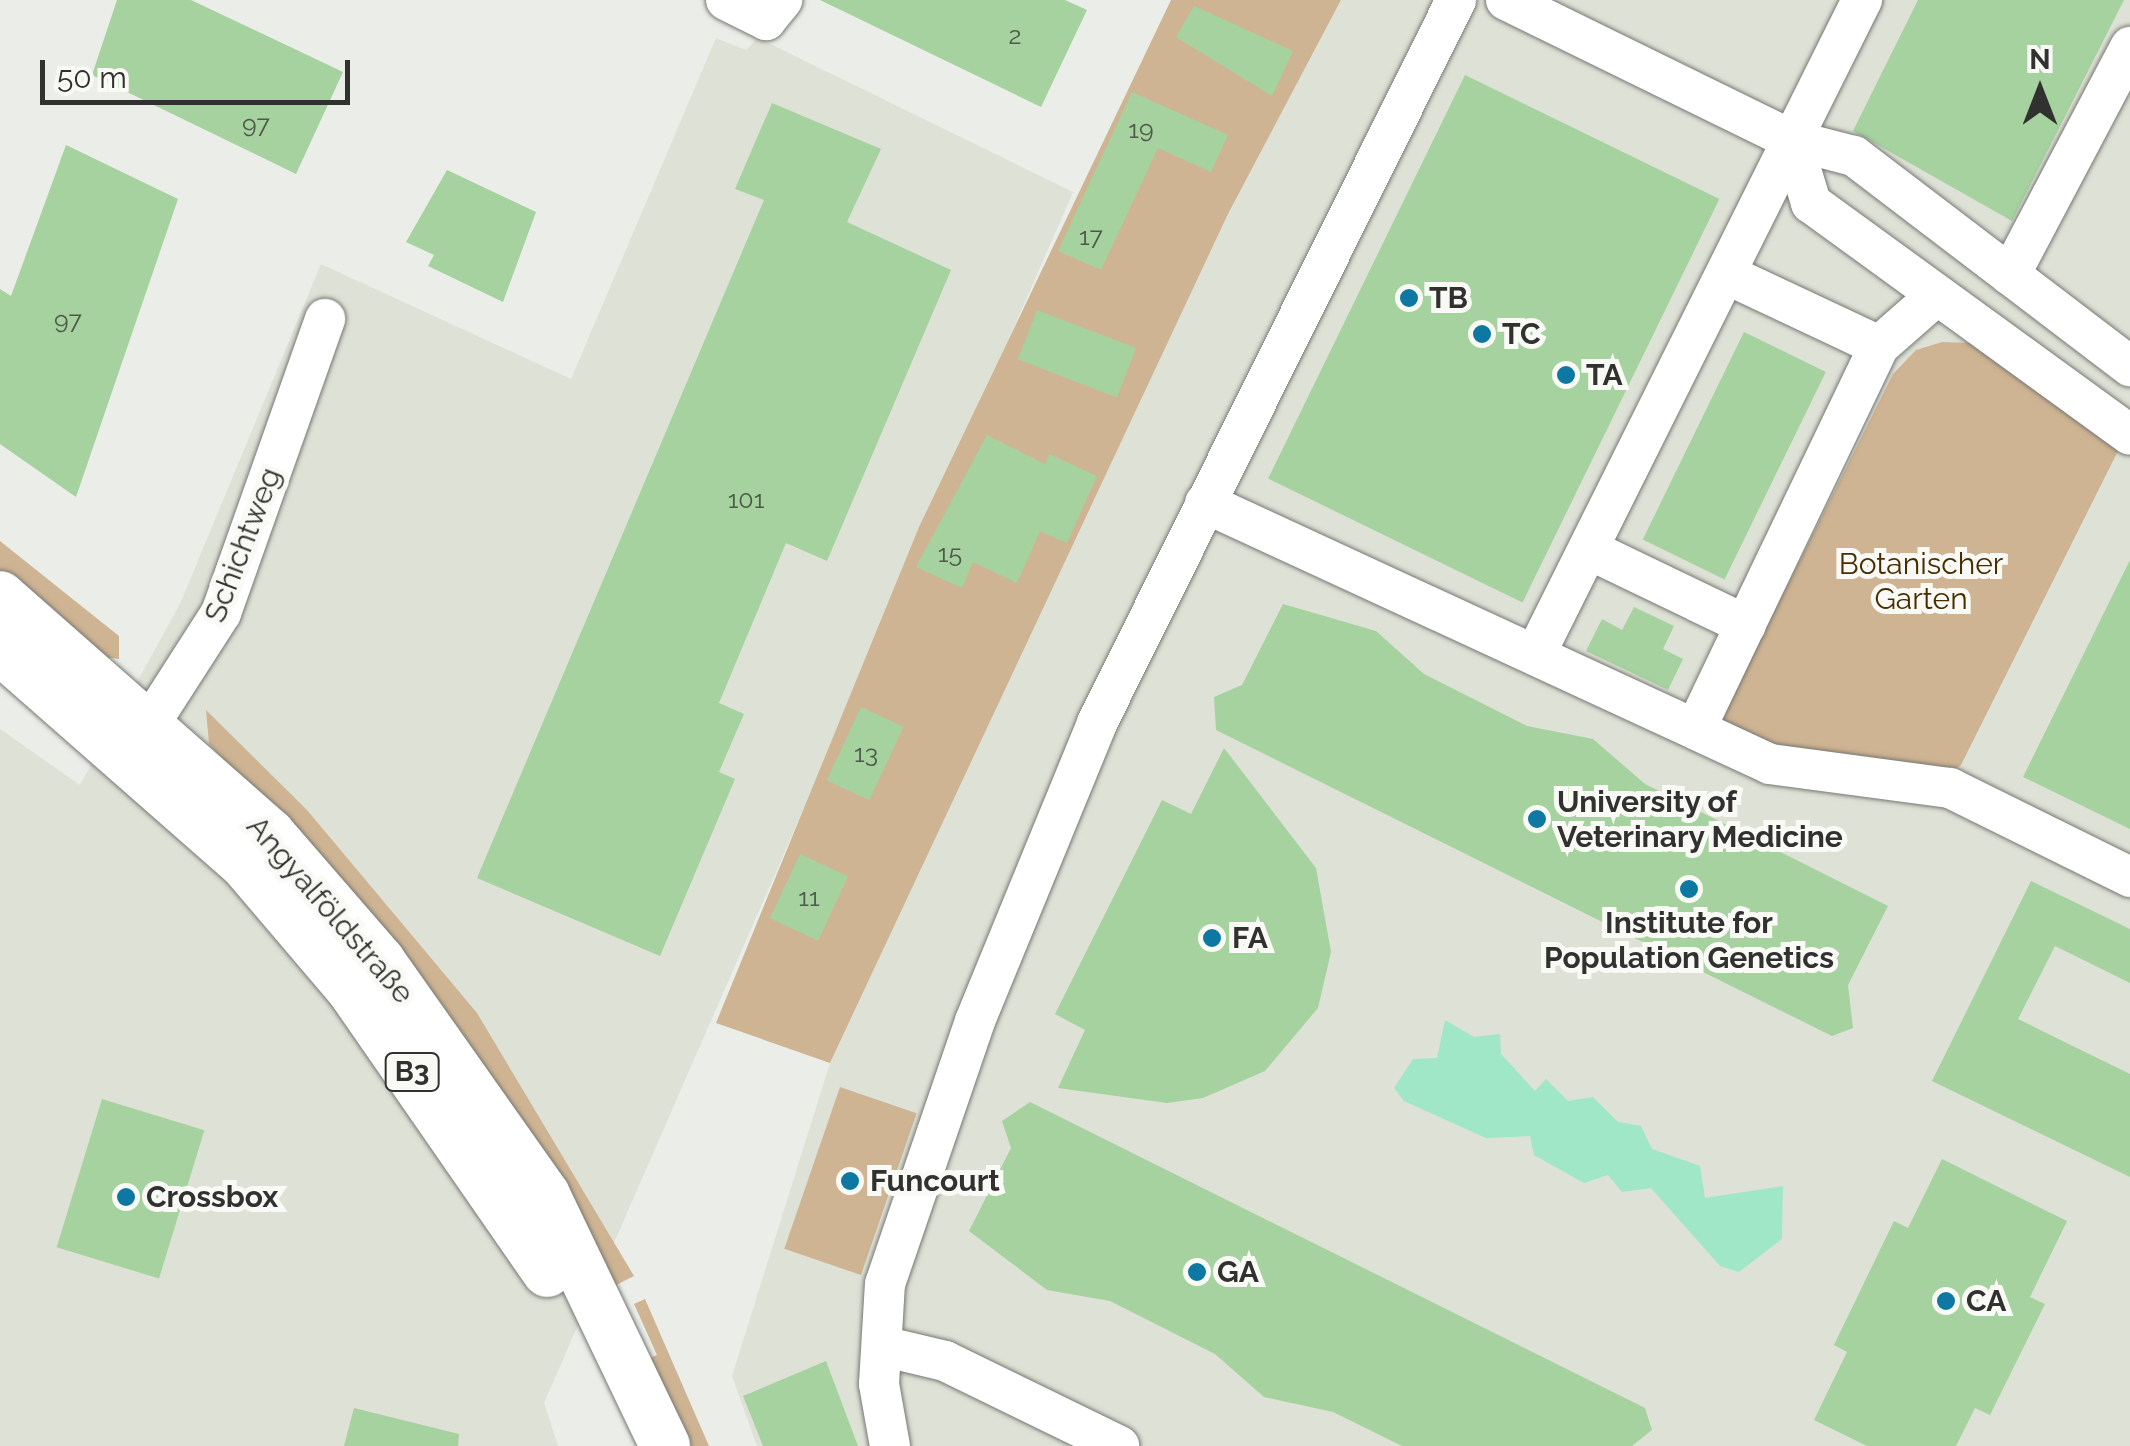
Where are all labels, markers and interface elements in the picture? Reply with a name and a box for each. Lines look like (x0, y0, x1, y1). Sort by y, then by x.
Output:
house number: 2 (1008, 20, 1022, 50)
scale bar (45, 40, 355, 102)
north arrow (1990, 40, 2090, 140)
text: N (2029, 43, 2051, 76)
text: 50 m (57, 60, 127, 95)
house number: 97 (242, 109, 270, 139)
house number: 19 (1128, 114, 1154, 144)
house number: 17 (1079, 221, 1103, 251)
place label: TB (1429, 280, 1468, 316)
marker: TB (1398, 287, 1420, 309)
house number: 97 (54, 305, 82, 335)
place label: TC (1502, 316, 1541, 352)
marker: TC (1471, 323, 1493, 345)
place label: TA (1586, 357, 1623, 393)
marker: TA (1555, 364, 1577, 386)
street label: Schichtweg (197, 463, 289, 627)
house number: 101 (728, 484, 764, 514)
house number: 15 (938, 538, 962, 568)
park label: Botanischer Garten (1839, 546, 2003, 616)
house number: 13 (854, 738, 878, 768)
place label: University of Veterinary Medicine (1557, 784, 1844, 854)
marker: University of Veterinary Medicine (1526, 808, 1548, 830)
street label: Angyalföldstraße (239, 809, 421, 1011)
marker: Institute for Population Genetics (1678, 878, 1700, 900)
house number: 11 (798, 882, 820, 912)
place label: Institute for Population Genetics (1544, 905, 1834, 976)
place label: FA (1232, 920, 1268, 956)
marker: FA (1201, 927, 1223, 949)
road number: B3 (384, 1049, 440, 1095)
place label: Funcourt (870, 1163, 1000, 1199)
marker: Funcourt (839, 1170, 861, 1192)
place label: Crossbox (146, 1179, 278, 1215)
marker: Crossbox (115, 1186, 137, 1208)
place label: GA (1217, 1254, 1259, 1290)
marker: GA (1186, 1261, 1208, 1283)
place label: CA (1966, 1283, 2006, 1319)
marker: CA (1935, 1290, 1957, 1312)

